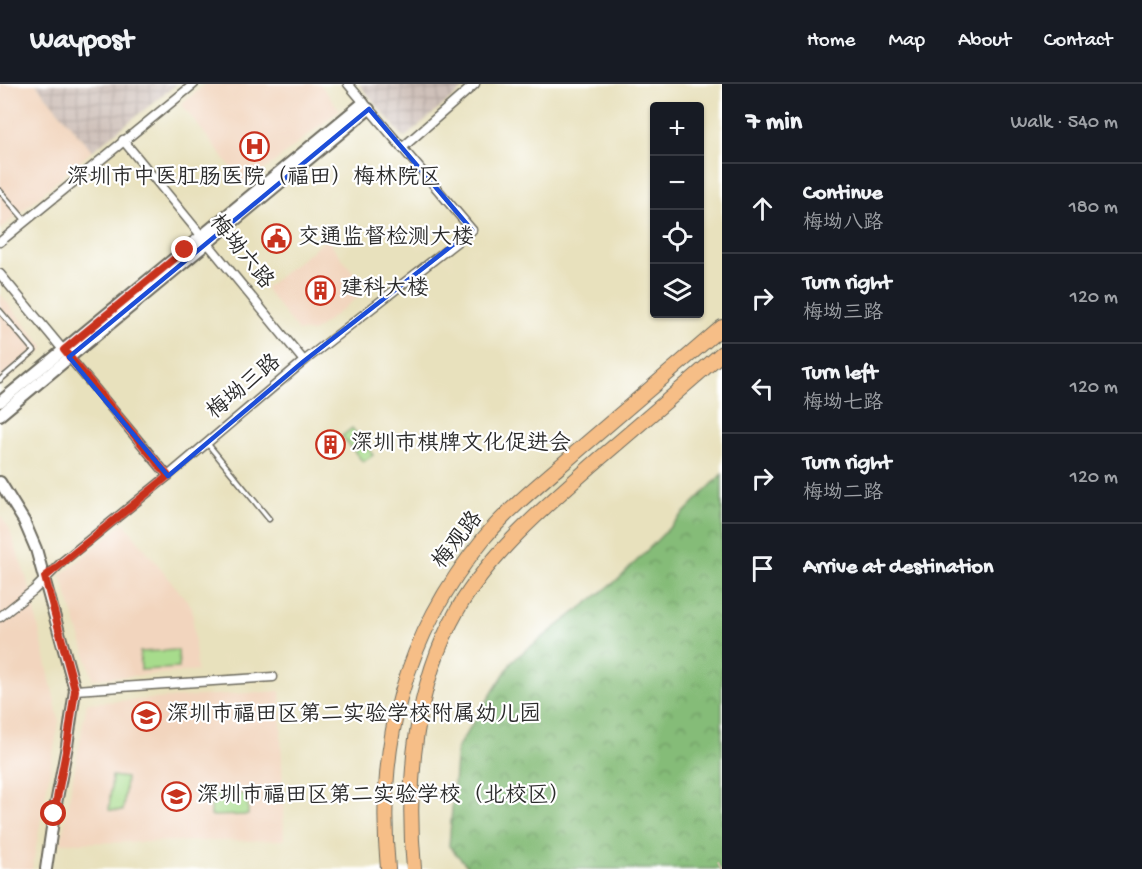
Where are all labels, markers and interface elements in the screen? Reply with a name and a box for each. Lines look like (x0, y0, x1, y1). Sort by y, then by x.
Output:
text: Waypost (30, 25, 133, 58)
text: Home (807, 29, 855, 54)
text: Map (888, 29, 925, 54)
text: About (958, 29, 1011, 54)
text: Contact (1044, 29, 1112, 54)
map controls (650, 102, 704, 318)
button: + (650, 102, 704, 156)
text: 7 min (746, 108, 802, 139)
text: Walk · 540 m (1011, 112, 1118, 135)
hospital icon: 深圳市中医肛肠医院（福田）梅林院区 (238, 131, 270, 163)
button: − (650, 156, 704, 210)
place label: 深圳市中医肛肠医院（福田）梅林院区 (67, 164, 441, 192)
text: Continue (803, 181, 883, 207)
icon: ahead (746, 192, 779, 225)
text: 180 m (1069, 197, 1118, 220)
street label: 梅坳六路 (202, 209, 279, 295)
button: locate (650, 210, 704, 264)
text: 梅坳八路 (803, 213, 883, 236)
public building icon: 交通监督检测大楼 (261, 223, 293, 255)
place label: 交通监督检测大楼 (298, 225, 474, 252)
route end (171, 236, 197, 262)
button: layers (650, 264, 704, 318)
text: Turn right (803, 271, 891, 297)
building icon: 建科大楼 (304, 274, 336, 306)
place label: 建科大楼 (341, 276, 429, 303)
icon: right (746, 282, 779, 315)
text: 120 m (1070, 287, 1118, 310)
text: 梅坳三路 (803, 303, 883, 326)
street label: 梅坳三路 (202, 348, 287, 426)
text: Turn left (803, 361, 877, 387)
icon: left (746, 372, 779, 405)
text: 120 m (1070, 377, 1118, 400)
text: 梅坳七路 (803, 393, 883, 416)
building icon: 深圳市棋牌文化促进会 (314, 429, 346, 461)
place label: 深圳市棋牌文化促进会 (351, 430, 571, 458)
text: Turn right (803, 451, 891, 477)
icon: right (746, 462, 779, 495)
text: 120 m (1070, 467, 1118, 490)
text: 梅坳二路 (803, 483, 883, 506)
street label: 梅观路 (427, 506, 490, 575)
icon: arrive (746, 552, 779, 585)
text: Arrive at destination (803, 555, 993, 581)
school or university icon: 深圳市福田区第二实验学校附属幼儿园 (130, 700, 162, 732)
place label: 深圳市福田区第二实验学校附属幼儿园 (167, 702, 541, 729)
school or university icon: 深圳市福田区第二实验学校（北校区） (160, 781, 192, 813)
place label: 深圳市福田区第二实验学校（北校区） (197, 783, 571, 810)
route start (40, 800, 66, 826)

